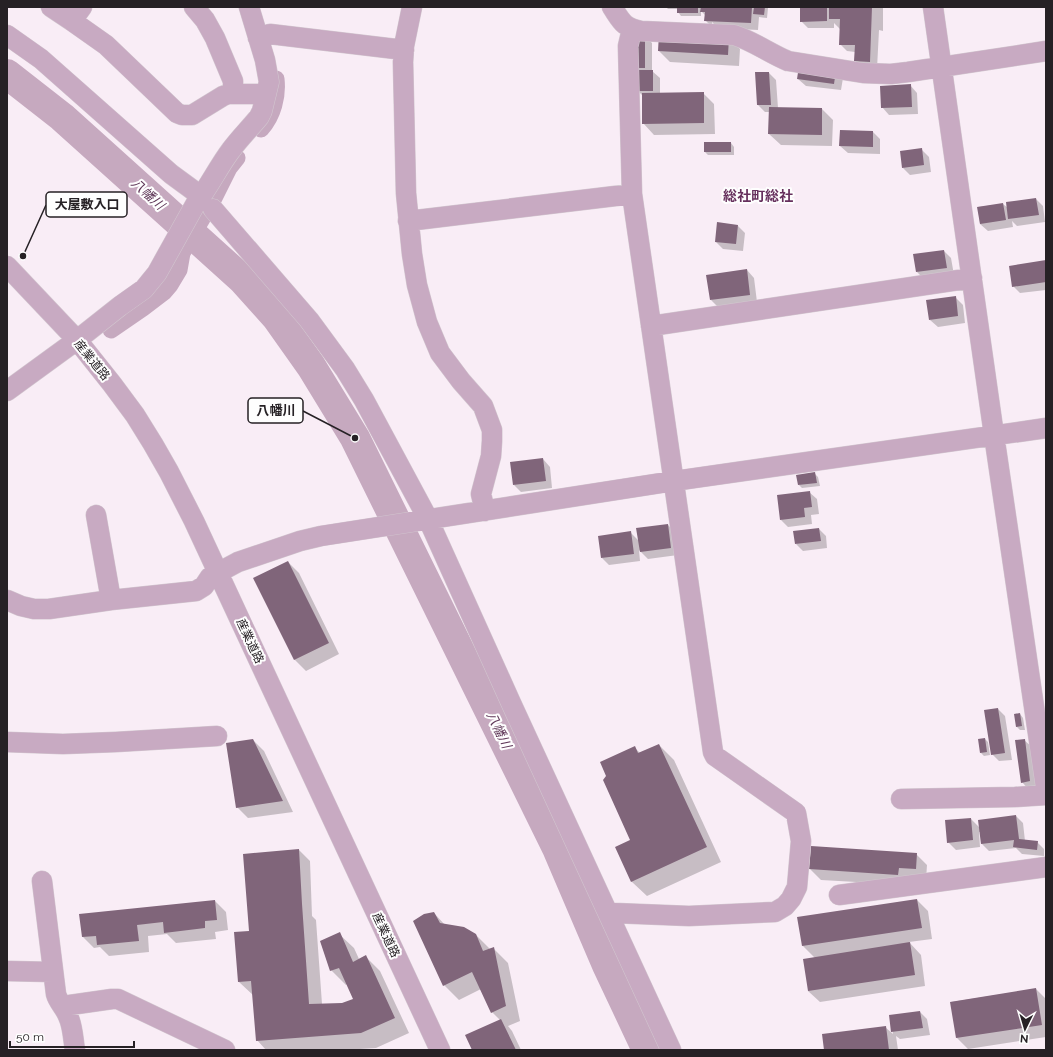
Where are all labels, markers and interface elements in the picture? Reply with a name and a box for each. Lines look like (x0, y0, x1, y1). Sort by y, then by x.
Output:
water label: 八幡川 (128, 175, 169, 214)
district label: 総社町総社 (723, 188, 793, 204)
callout: 大屋敷入口 (46, 192, 127, 217)
text: 大屋敷入口 (54, 197, 120, 212)
street label: 産業道路 (71, 337, 113, 383)
callout: 八幡川 (248, 398, 303, 423)
text: 八幡川 (256, 403, 296, 418)
street label: 産業道路 (234, 616, 266, 666)
water label: 八幡川 (484, 709, 515, 753)
street label: 産業道路 (370, 910, 402, 960)
north arrow (1005, 1009, 1045, 1049)
scale bar (10, 1023, 134, 1049)
text: 50 m (16, 1030, 44, 1044)
text: N (1019, 1032, 1029, 1045)

